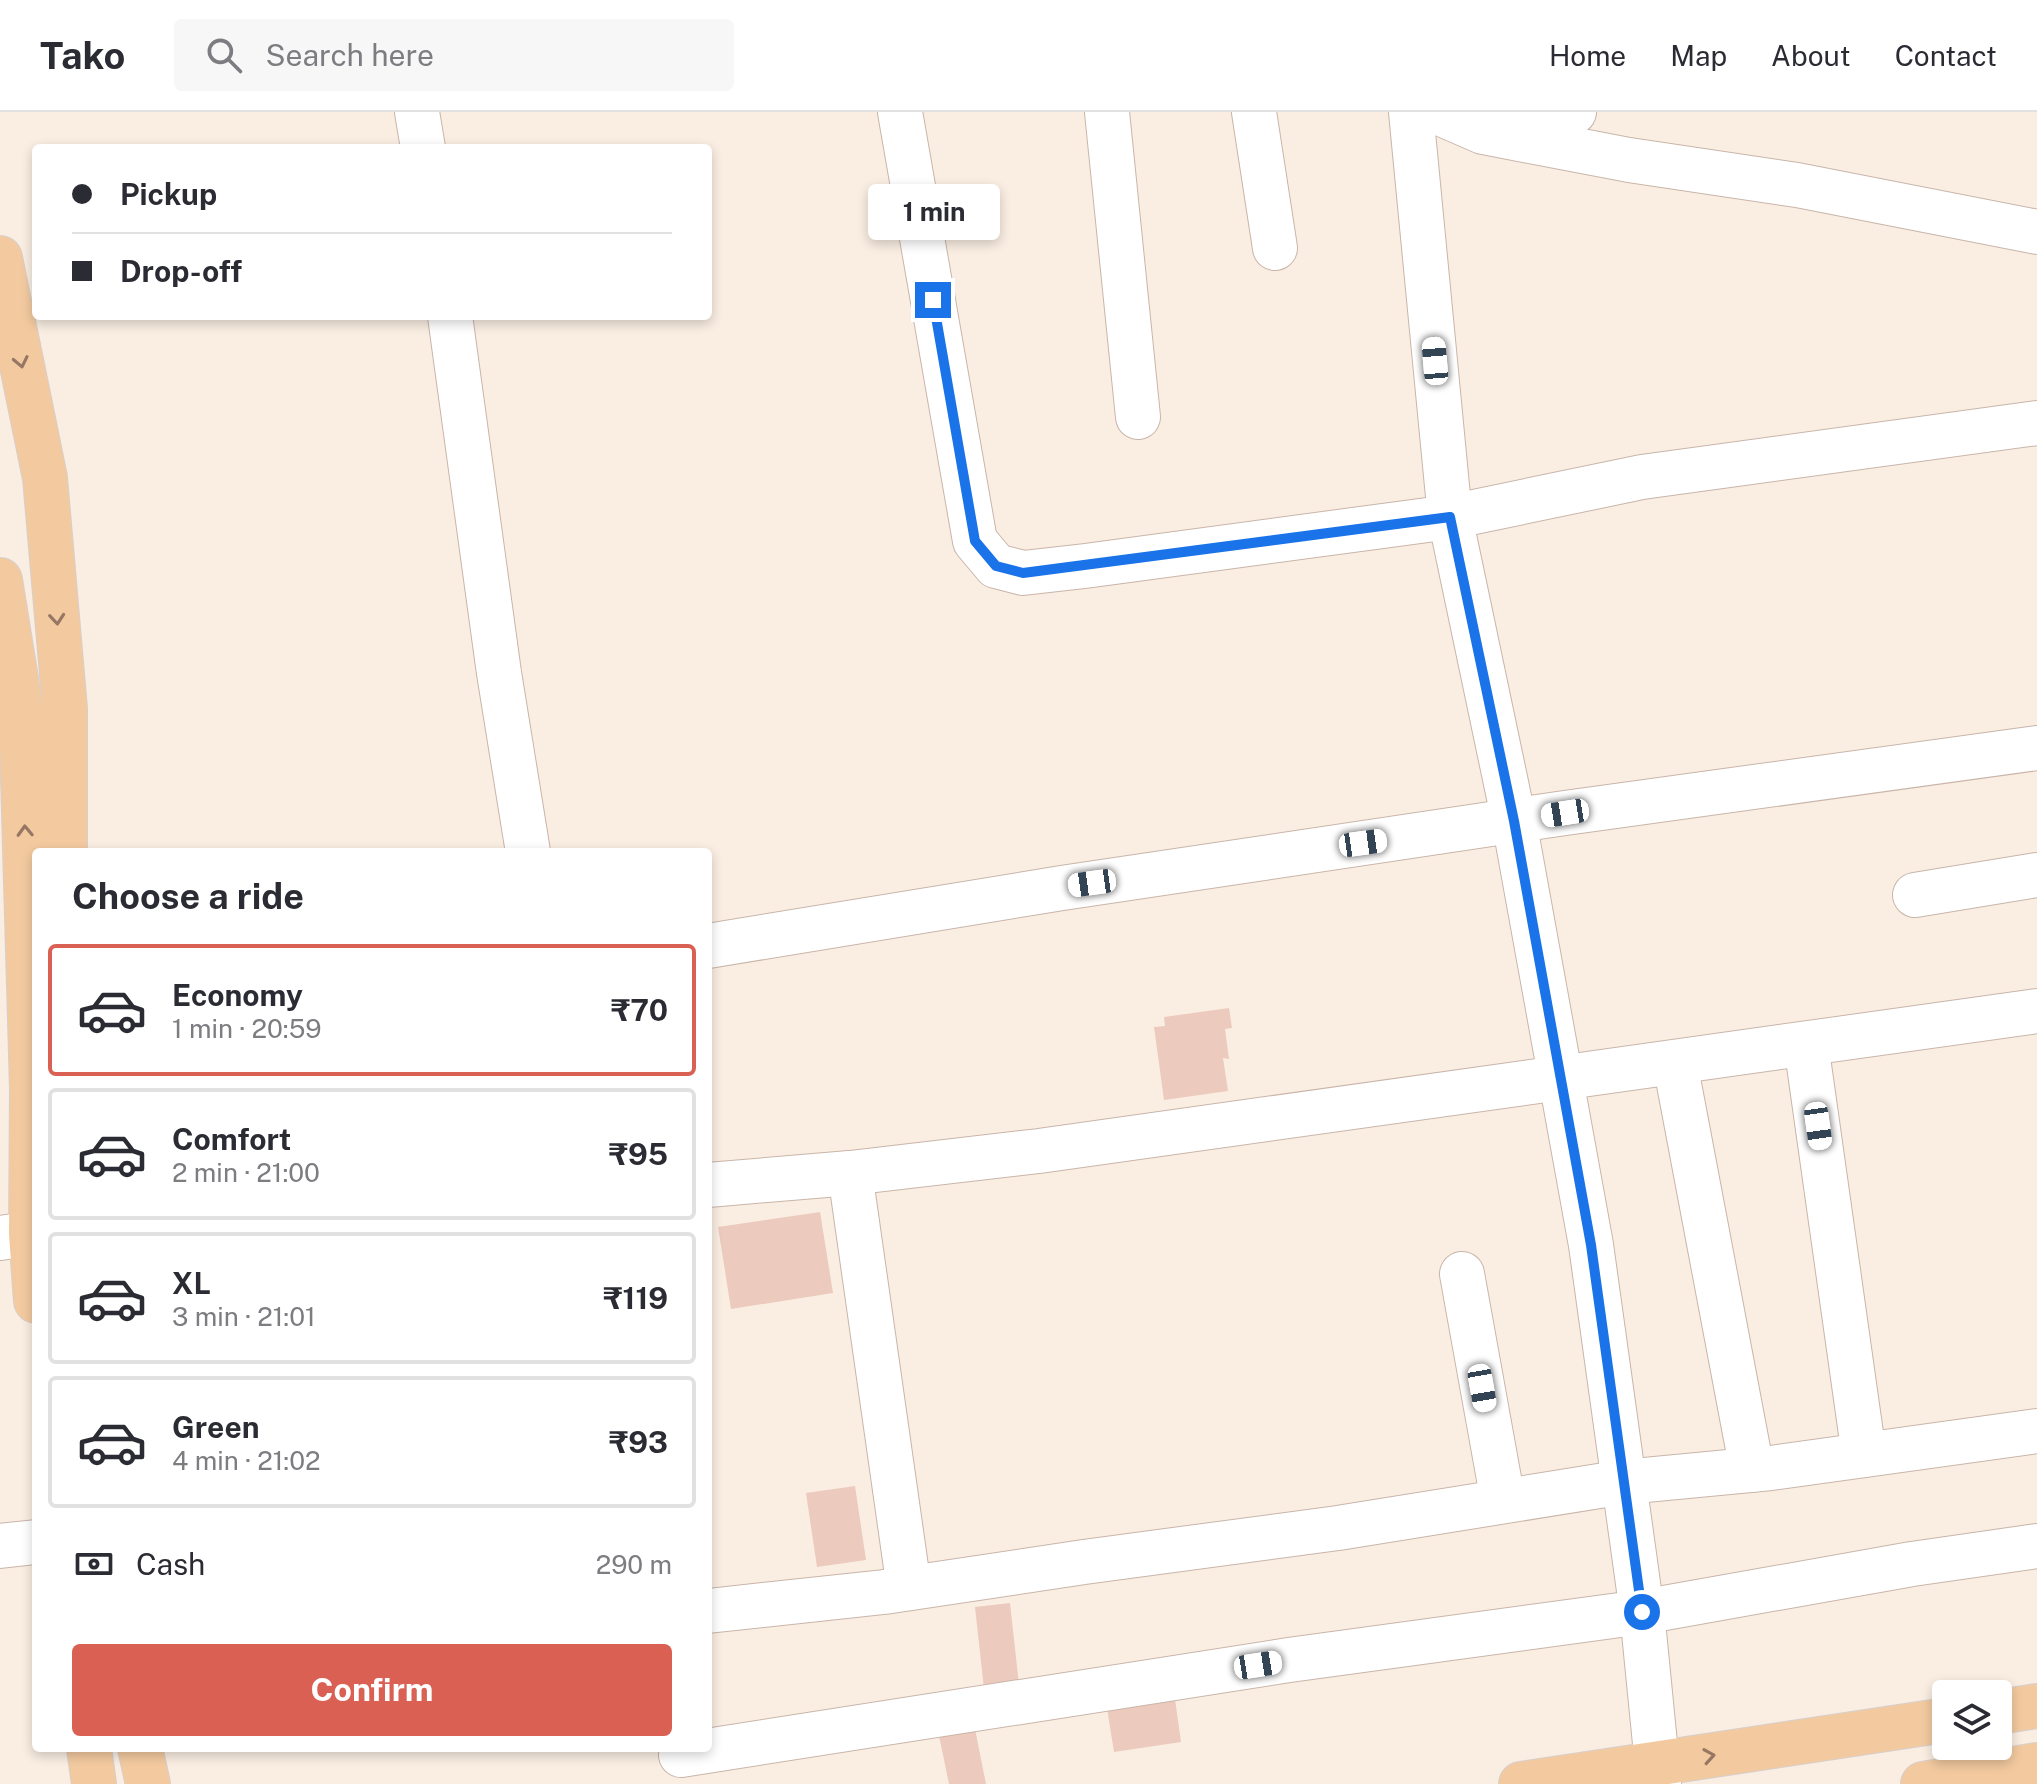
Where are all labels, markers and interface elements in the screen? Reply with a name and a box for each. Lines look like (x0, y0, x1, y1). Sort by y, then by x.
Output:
search box (174, 19, 734, 91)
text: Tako (40, 33, 126, 78)
icon: search (202, 33, 246, 77)
text: Search here (266, 37, 434, 73)
text: Home (1549, 39, 1626, 72)
text: Map (1670, 39, 1727, 72)
text: About (1771, 39, 1851, 72)
text: Contact (1895, 39, 1997, 72)
text: Pickup (120, 176, 217, 212)
callout: 1 min (867, 184, 999, 240)
text: 1 min (903, 196, 965, 227)
text: Drop-off (120, 253, 242, 289)
route end (915, 282, 951, 318)
car (1421, 336, 1449, 386)
one-way arrow (12, 355, 29, 369)
one-way arrow (48, 613, 65, 626)
car (1539, 797, 1591, 829)
one-way arrow (16, 824, 33, 837)
car (1338, 828, 1388, 858)
car (1067, 868, 1117, 898)
text: Choose a ride (72, 875, 304, 917)
icon: car (76, 974, 148, 1046)
text: Economy (172, 977, 303, 1013)
text: ₹70 (611, 992, 668, 1028)
text: 1 min · 20:59 (172, 1013, 322, 1044)
car (1803, 1101, 1833, 1151)
icon: car (76, 1118, 148, 1190)
text: Comfort (172, 1121, 291, 1157)
text: ₹95 (609, 1136, 668, 1172)
text: 2 min · 21:00 (172, 1157, 320, 1188)
icon: car (76, 1262, 148, 1334)
text: XL (172, 1265, 211, 1301)
text: ₹119 (603, 1280, 668, 1316)
text: 3 min · 21:01 (172, 1301, 316, 1332)
car (1466, 1362, 1498, 1414)
icon: car (76, 1406, 148, 1478)
text: Green (172, 1409, 259, 1445)
text: ₹93 (609, 1424, 668, 1460)
text: 4 min · 21:02 (172, 1445, 321, 1476)
icon: cash (72, 1542, 116, 1586)
text: Cash (136, 1546, 205, 1582)
text: 290 m (596, 1549, 672, 1580)
route start (1624, 1594, 1660, 1630)
button: Confirm (72, 1644, 672, 1736)
car (1232, 1649, 1284, 1681)
map controls (1932, 1680, 2012, 1760)
button: layers (1932, 1680, 2012, 1760)
one-way arrow (1702, 1749, 1716, 1766)

